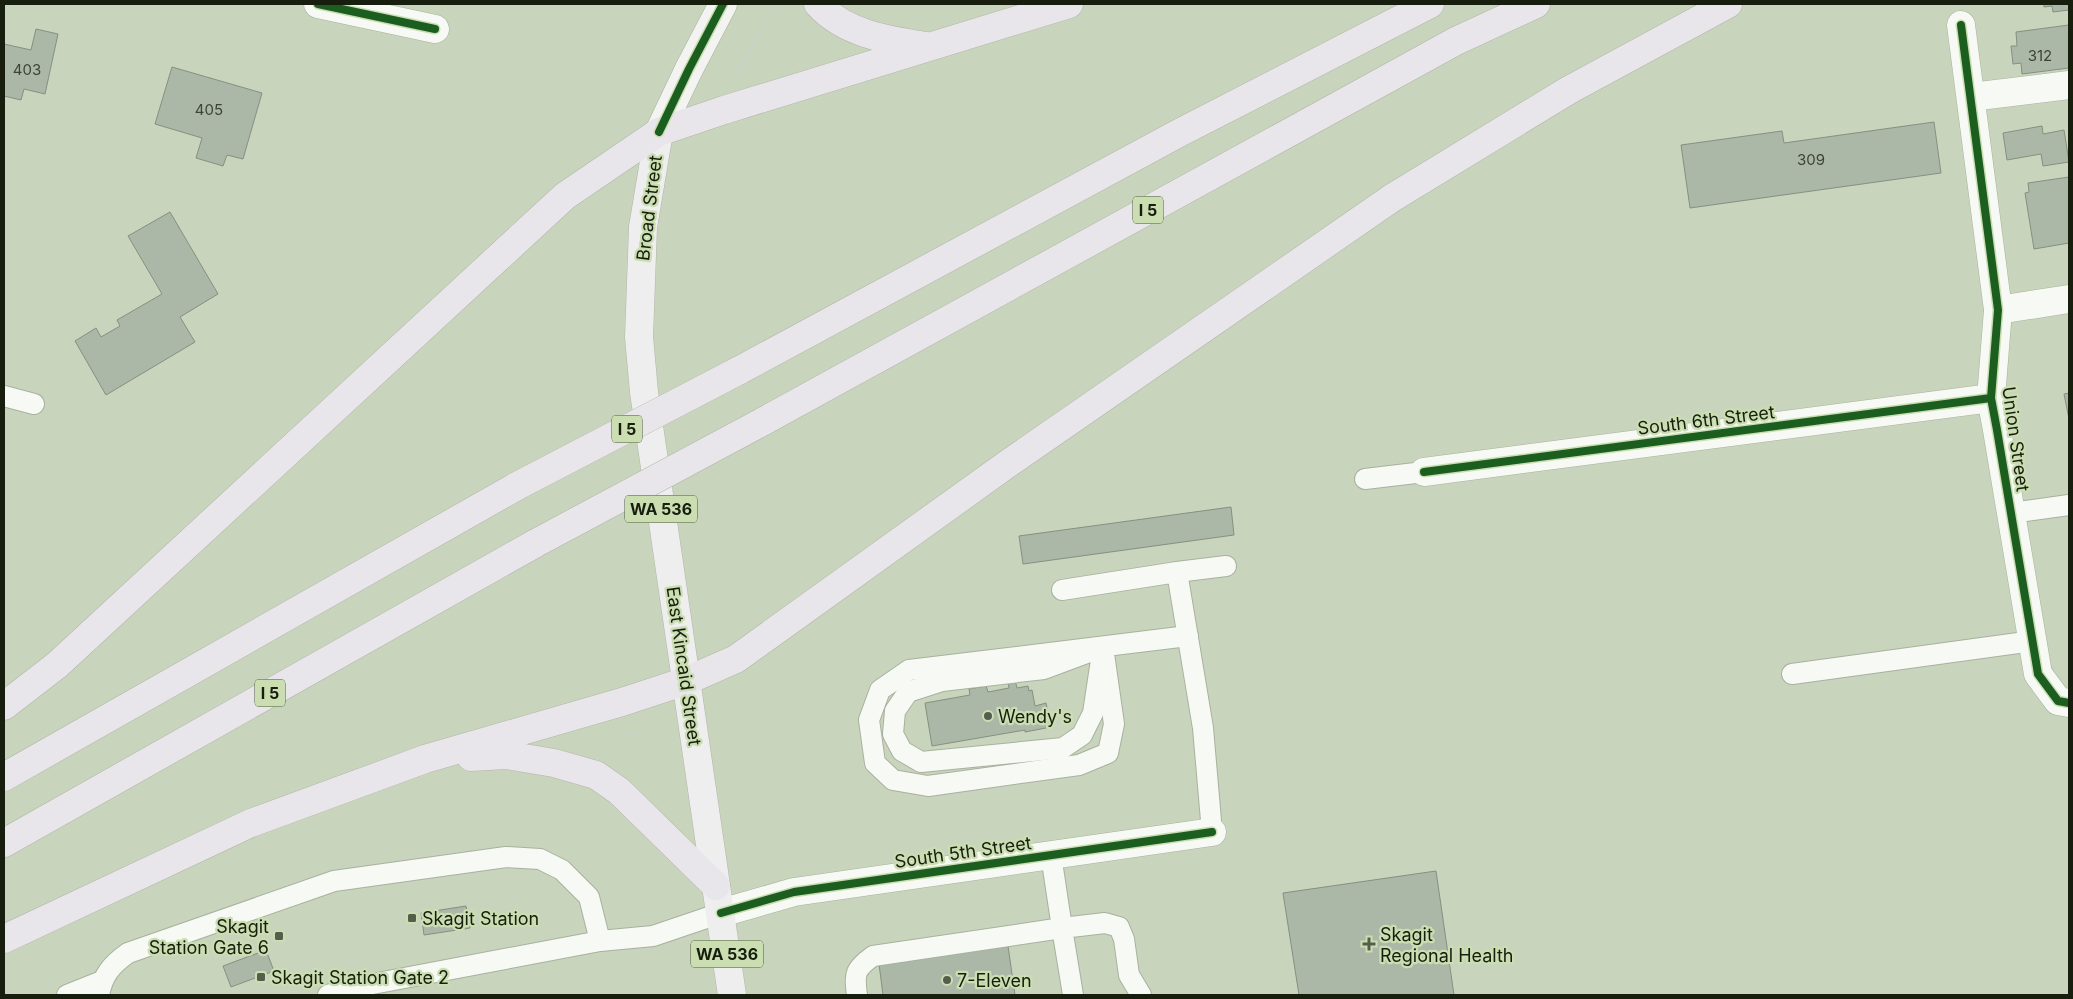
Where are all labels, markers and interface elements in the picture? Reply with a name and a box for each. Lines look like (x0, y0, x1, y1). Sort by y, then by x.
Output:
house number: 312 (2028, 46, 2052, 65)
house number: 403 (13, 60, 41, 79)
house number: 405 (195, 100, 223, 119)
house number: 309 (1797, 150, 1825, 169)
street label: Broad Street (632, 154, 666, 262)
road number: I 5 (1133, 196, 1163, 224)
street label: Union Street (1998, 385, 2034, 493)
street label: South 6th Street (1636, 401, 1776, 439)
road number: I 5 (612, 416, 642, 442)
road number: WA 536 (625, 496, 697, 522)
street label: East Kincaid Street (662, 585, 706, 747)
road number: I 5 (255, 680, 285, 706)
place label: Wendy's (998, 706, 1072, 727)
marker: Wendy's (982, 710, 994, 722)
street label: South 5th Street (893, 832, 1033, 872)
place label: Skagit Station (422, 908, 539, 929)
marker: Skagit Station (406, 912, 418, 924)
place label: Skagit Station Gate 6 (149, 916, 269, 958)
place label: Skagit Regional Health (1380, 924, 1513, 966)
marker: Skagit Station Gate 6 (273, 930, 285, 942)
marker: Skagit Regional Health (1362, 937, 1376, 951)
road number: WA 536 (691, 941, 763, 968)
place label: Skagit Station Gate 2 (271, 967, 449, 988)
place label: 7-Eleven (957, 970, 1032, 991)
marker: Skagit Station Gate 2 (255, 971, 267, 983)
marker: 7-Eleven (941, 974, 953, 986)

